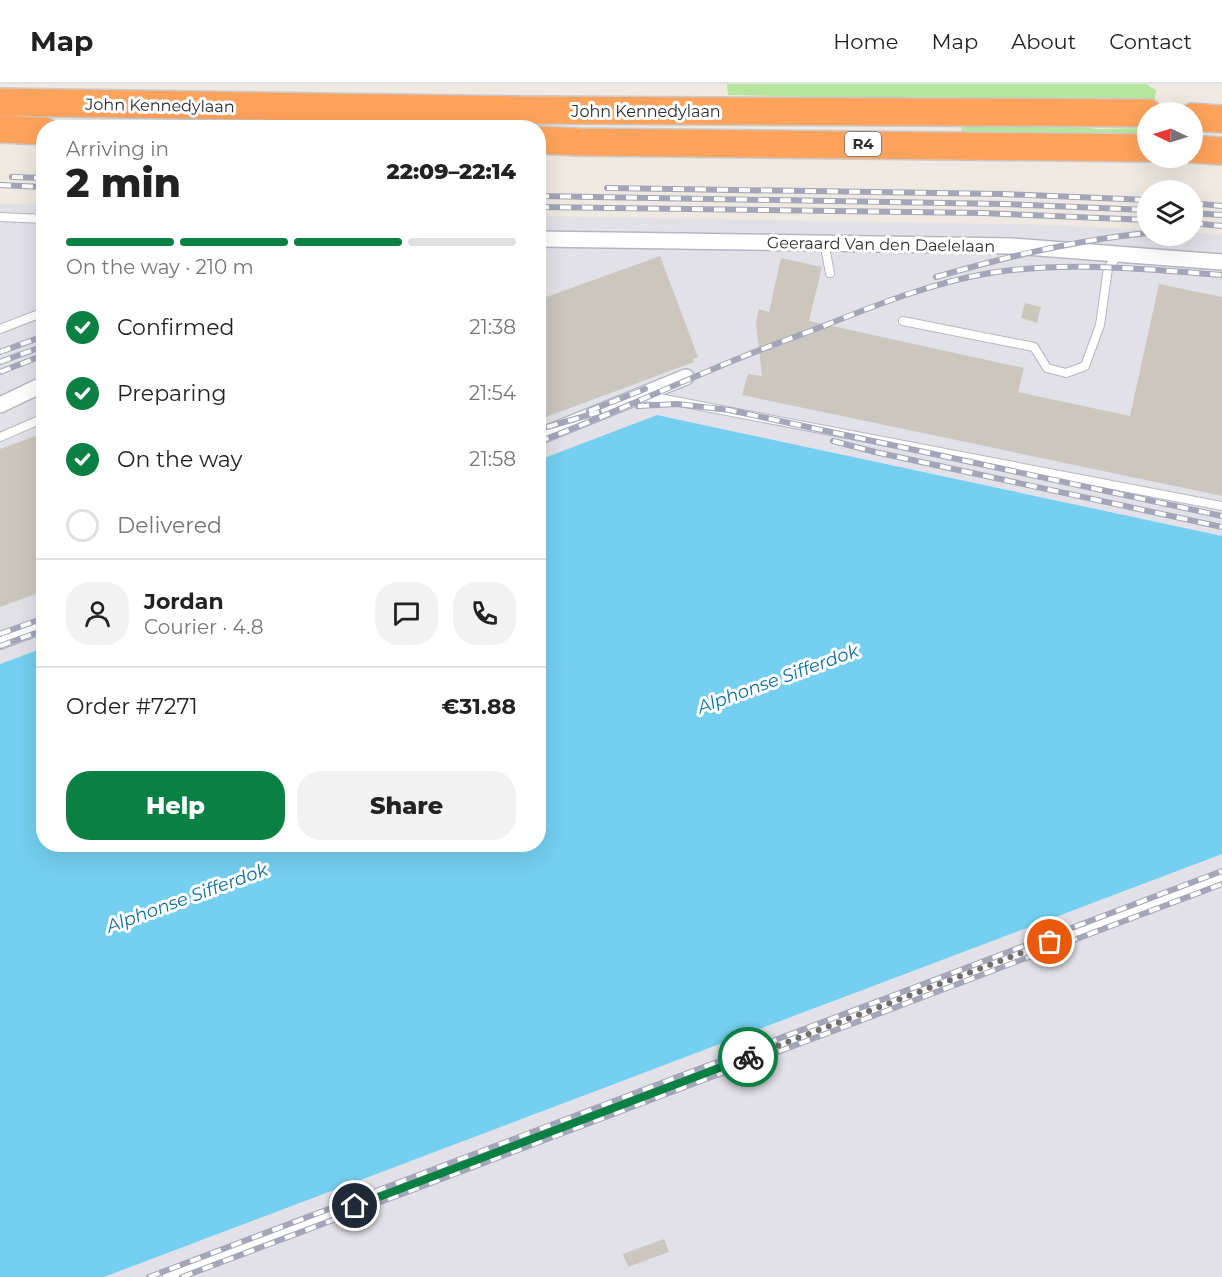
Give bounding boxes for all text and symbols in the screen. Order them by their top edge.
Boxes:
text: Map [30,24,93,58]
text: Home [833,29,898,54]
text: Map [931,29,978,54]
text: About [1011,29,1076,54]
text: Contact [1109,29,1192,54]
street label: John Kennedylaan [84,95,235,116]
street label: John Kennedylaan [570,102,721,121]
north arrow [1137,102,1203,168]
map controls [1137,102,1203,246]
road number: R4 [845,132,881,156]
text: Arriving in [66,137,169,161]
text: 22:09–22:14 [387,158,516,185]
text: 2 min [66,159,181,207]
button: layers [1137,180,1203,246]
street label: Geeraard Van den Daelelaan [767,233,995,256]
text: On the way · 210 m [66,255,254,279]
icon: check [66,311,99,344]
text: Confirmed [117,314,234,341]
text: 21:38 [469,315,516,339]
icon: check [66,377,99,410]
text: Preparing [117,380,226,407]
text: 21:54 [469,381,516,405]
icon: check [66,443,99,476]
text: On the way [117,446,242,473]
text: 21:58 [469,447,516,471]
text: Delivered [117,512,222,539]
button: person [66,582,129,645]
button: chat [375,582,438,645]
button: phone [453,582,516,645]
text: Jordan [144,588,224,615]
text: Courier · 4.8 [144,615,263,639]
water label: Alphonse Sifferdok [693,639,863,719]
text: Order #7271 [66,693,198,720]
text: €31.88 [441,693,516,720]
button: Help [66,771,285,840]
button: Share [297,771,516,840]
water label: Alphonse Sifferdok [102,858,272,938]
pin [1024,916,1075,967]
icon: bag [1033,925,1066,958]
courier [718,1027,778,1087]
icon: bike [732,1041,765,1074]
pin [329,1180,380,1231]
icon: home [338,1189,371,1222]

